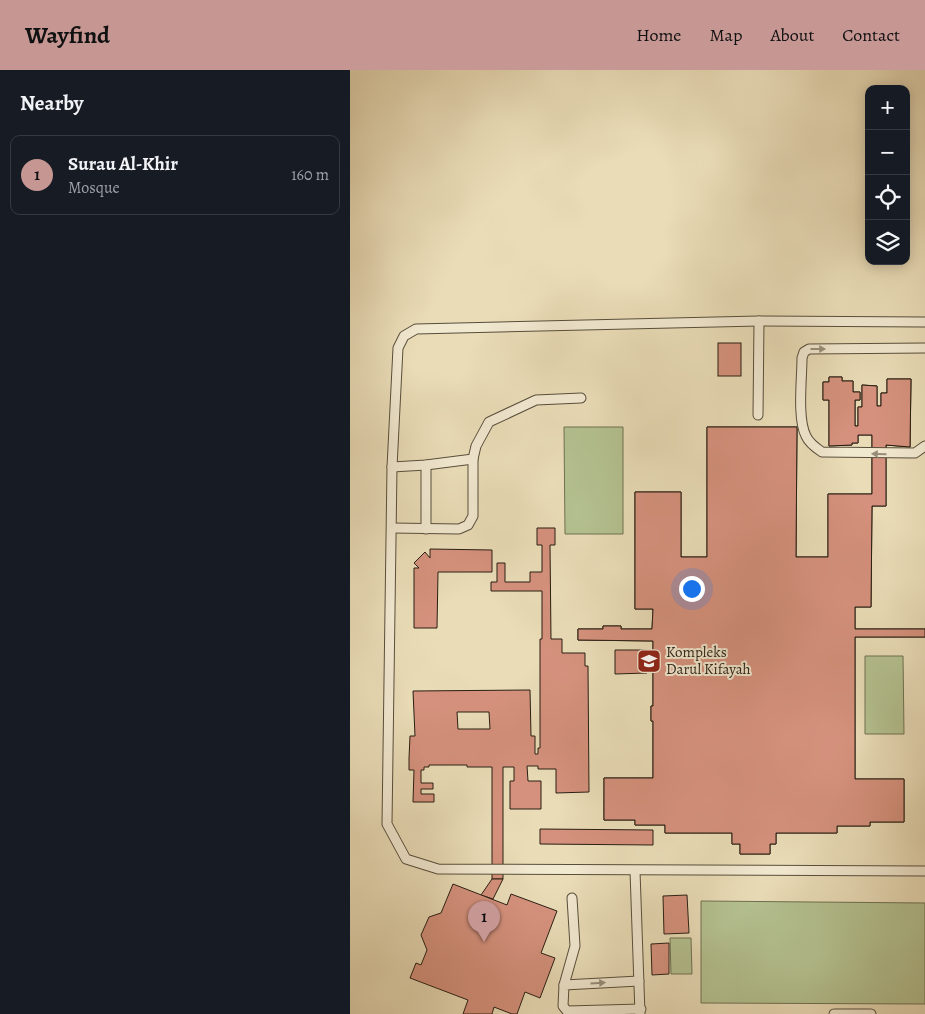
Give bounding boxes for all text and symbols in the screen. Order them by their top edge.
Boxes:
text: Wayfind [25,19,110,51]
text: Home [636,23,681,47]
text: Map [709,23,742,47]
text: About [770,23,814,47]
text: Contact [842,23,900,47]
map controls [865,85,910,265]
button: + [865,85,910,130]
text: Nearby [20,89,83,117]
button: − [865,130,910,175]
text: Surau Al-Khir [68,151,178,177]
text: 1 [34,164,40,186]
text: 160 m [291,164,329,186]
button: locate [865,175,910,220]
text: Mosque [68,177,120,199]
button: layers [865,220,910,265]
one-way arrow [810,345,826,353]
one-way arrow [870,450,886,458]
your location [679,576,705,602]
place label: Kompleks Darul Kifayah [666,642,751,679]
school or university icon: Kompleks Darul Kifayah [636,648,662,674]
pin: 1 [468,901,500,942]
one-way arrow [591,979,607,987]

